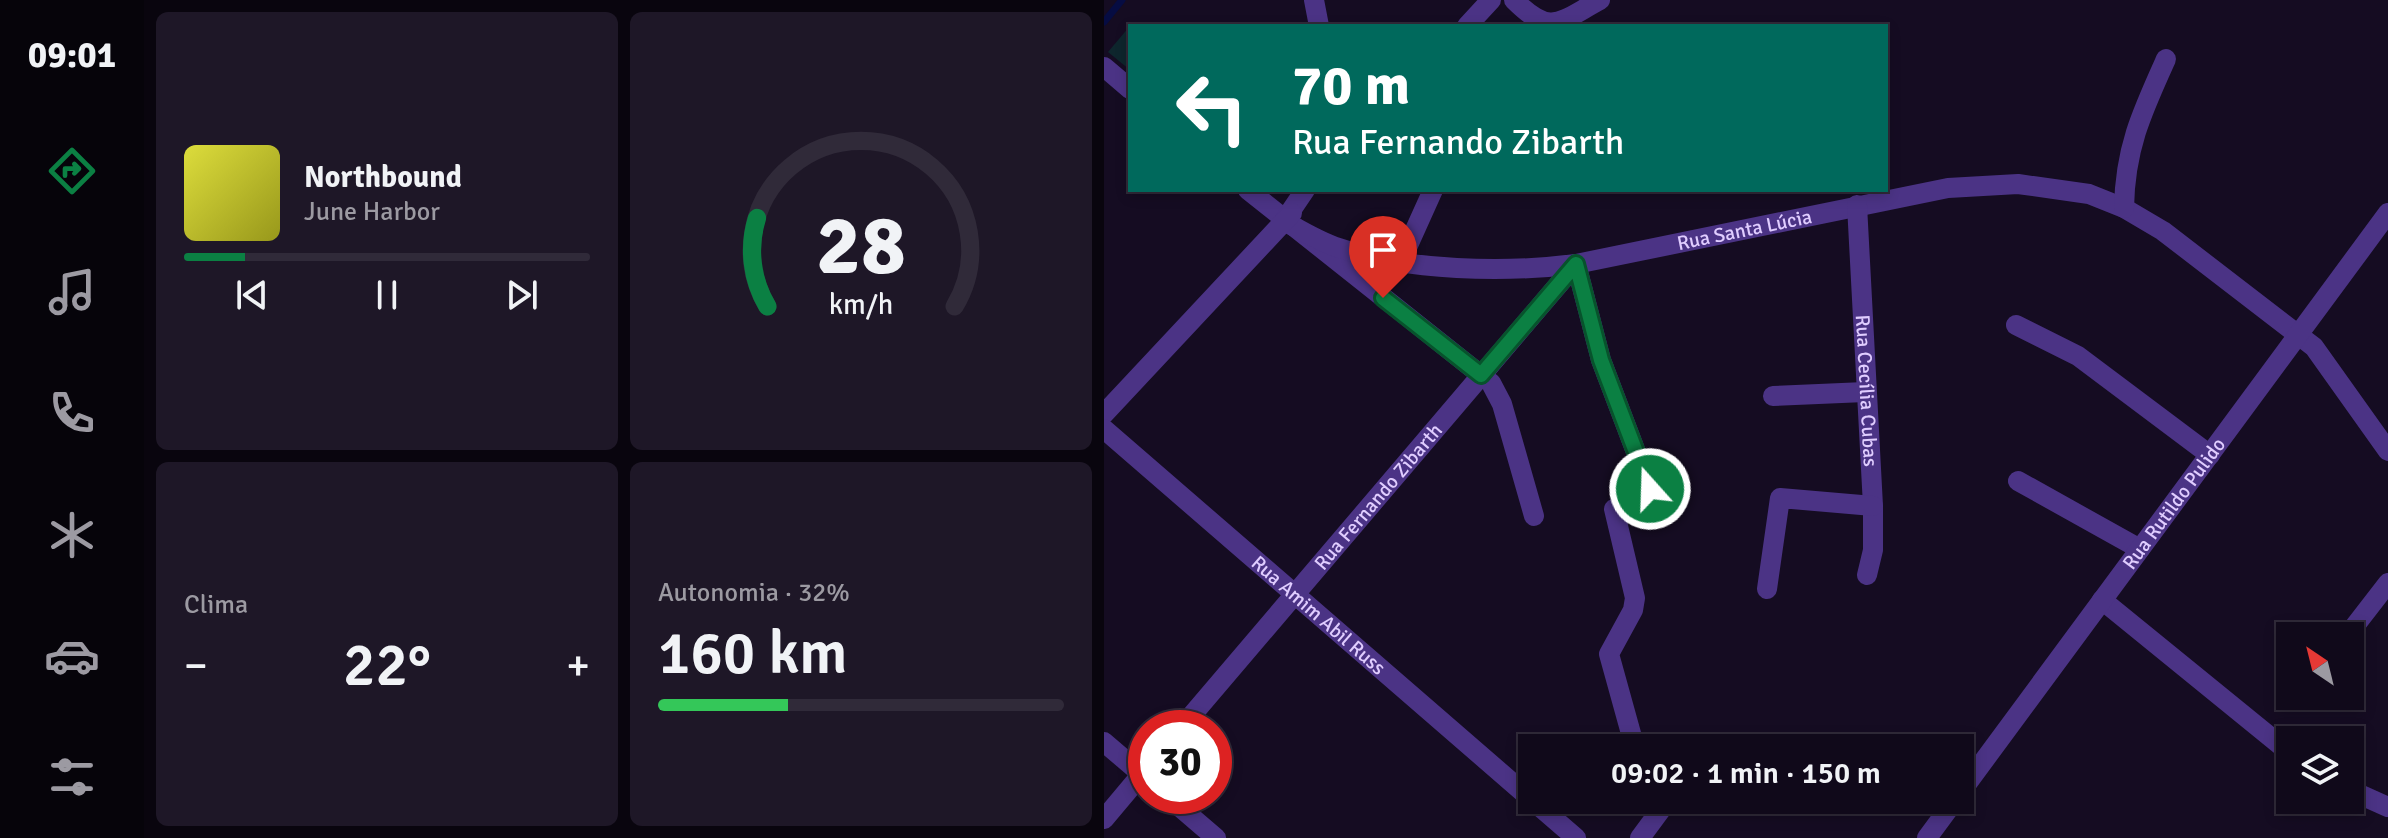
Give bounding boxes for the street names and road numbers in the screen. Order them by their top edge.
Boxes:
street label: Rua Santa Lúcia [1675,204,1814,256]
street label: Rua Cecília Cubas [1850,314,1883,468]
street label: Rua Fernando Zibarth [1309,418,1447,575]
street label: Rua Rutildo Pulido [2117,432,2231,574]
street label: Rua Amim Abil Russ [1246,550,1391,680]

